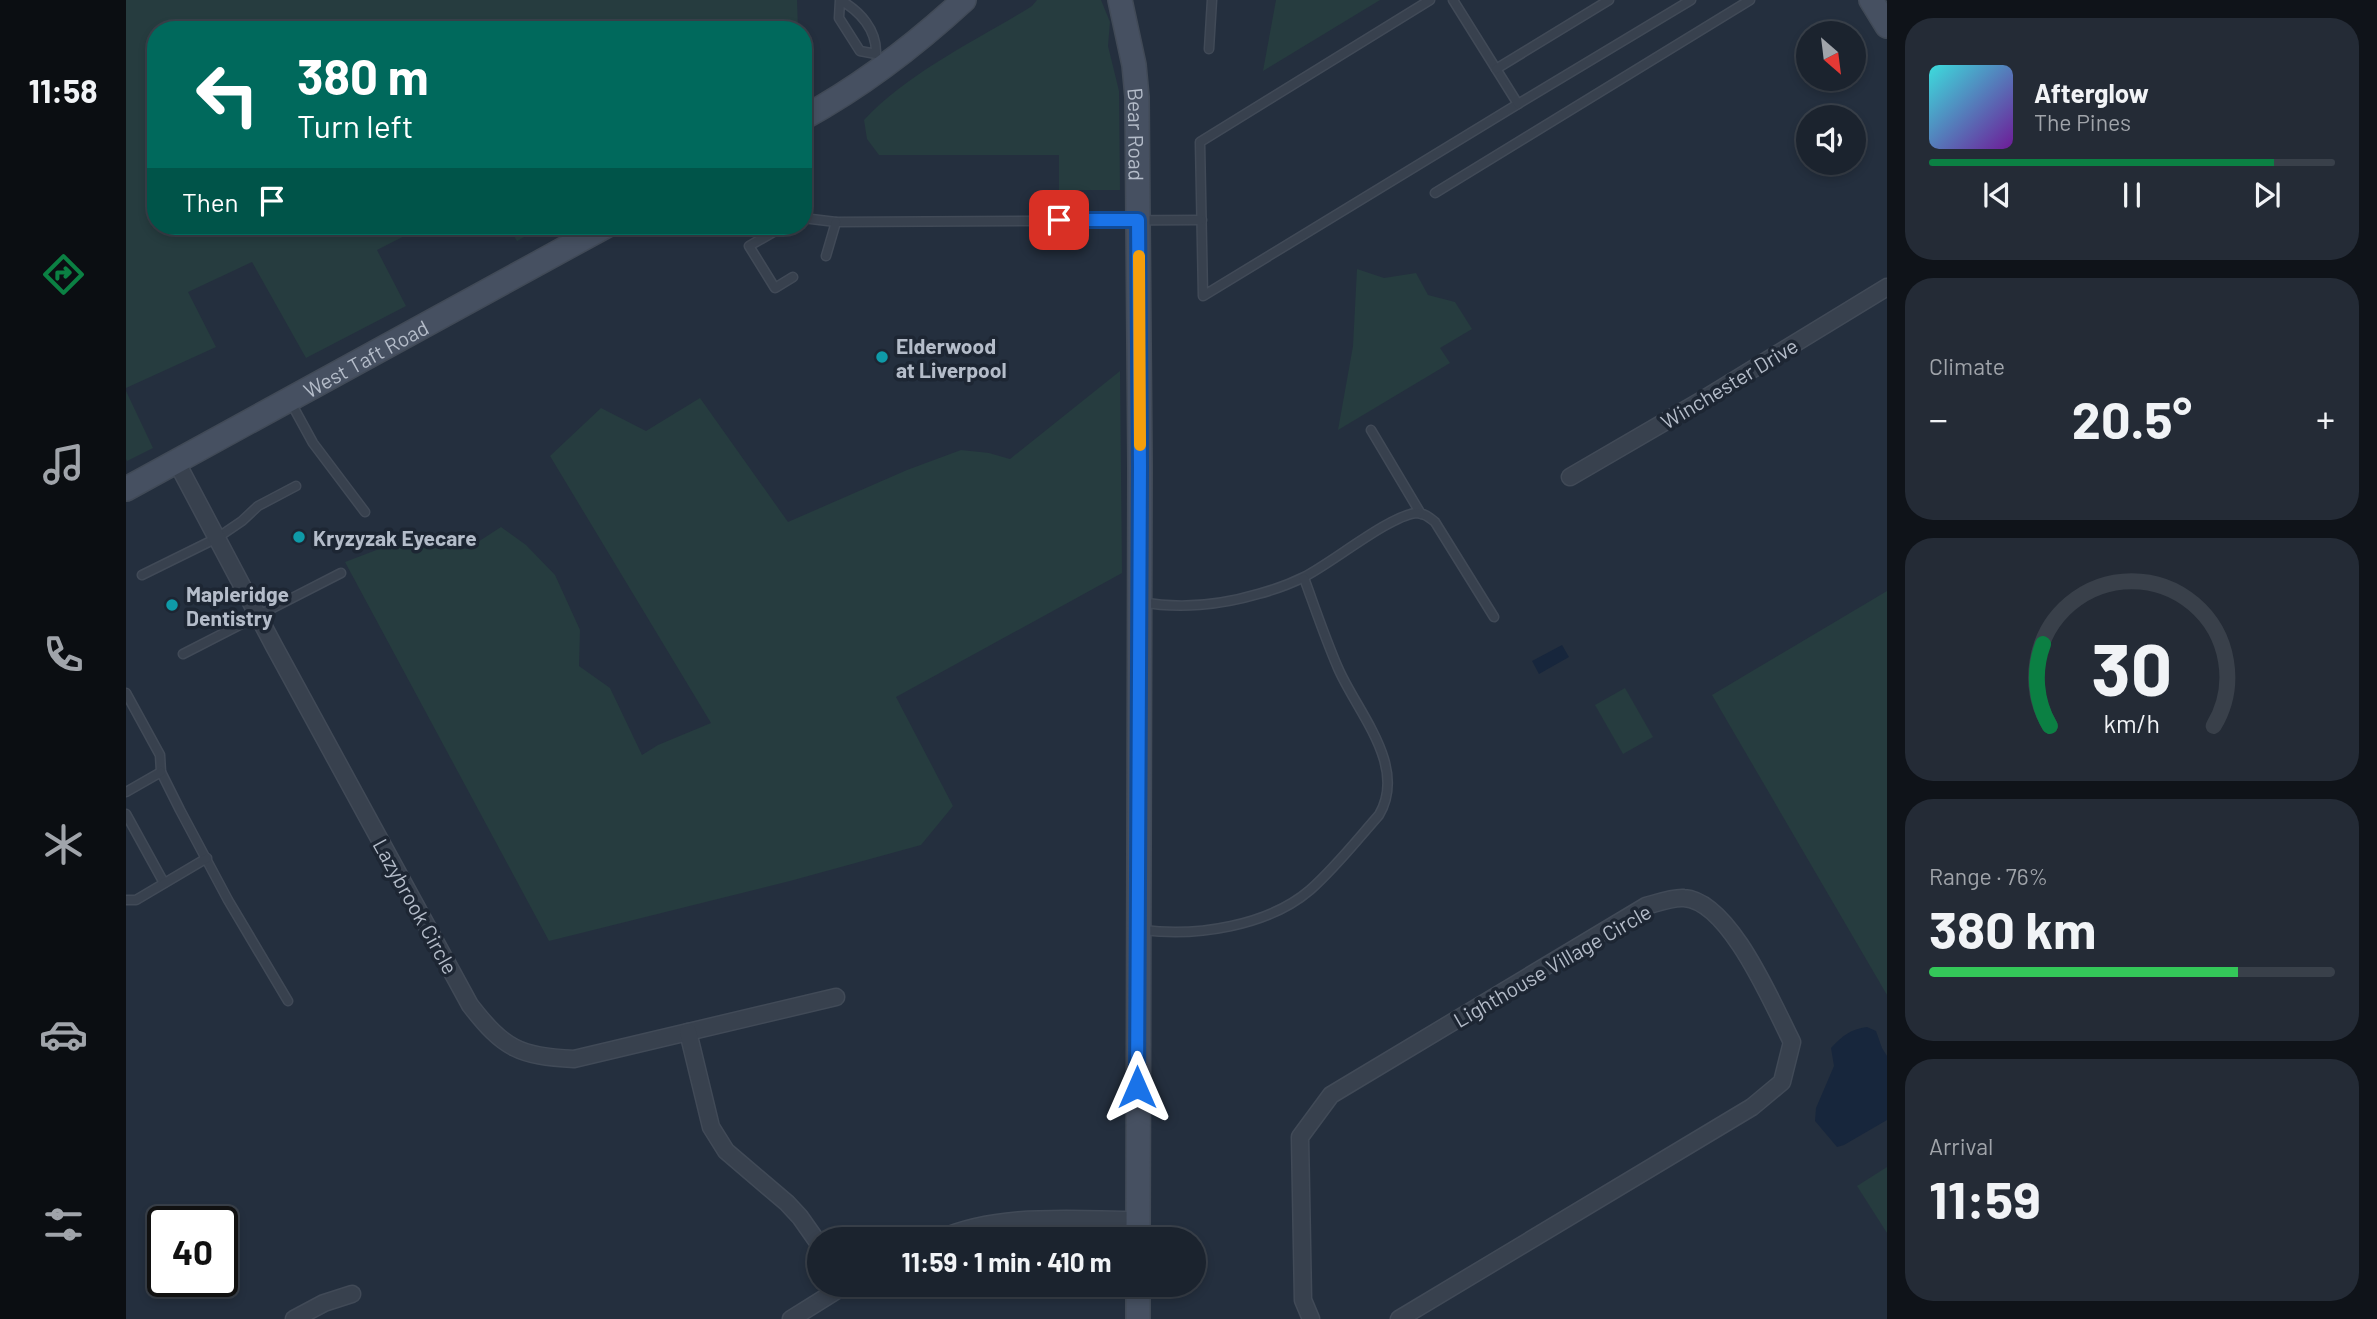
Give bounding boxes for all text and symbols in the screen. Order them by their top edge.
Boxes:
north arrow [1796,21,1866,91]
map controls [1796,21,1866,175]
text: 380 m [297,46,429,105]
icon: left [182,49,273,140]
text: 11:58 [28,71,98,109]
text: Afterglow [2034,77,2149,108]
street label: Bear Road [1124,87,1150,181]
button: sound [1796,105,1866,175]
text: Turn left [297,106,414,144]
text: The Pines [2034,108,2131,136]
icon: previous [1978,176,2016,214]
icon: pause [2113,176,2151,214]
icon: next [2248,176,2286,214]
icon: arrive [253,182,291,220]
text: Then [182,186,239,217]
pin [1029,190,1089,250]
icon: arrive [1040,201,1078,239]
icon: directions [39,250,88,299]
street label: West Taft Road [299,314,432,402]
street label: Winchester Drive [1656,332,1802,434]
place label: Elderwood at Liverpool [896,333,1007,382]
marker: Elderwood at Liverpool [874,349,890,365]
text: Climate [1929,352,2005,380]
text: 20.5° [2072,387,2192,449]
text: − [1929,395,1948,441]
text: + [2316,395,2335,441]
icon: music [39,440,88,489]
place label: Kryzyzak Eyecare [313,525,477,550]
marker: Kryzyzak Eyecare [291,529,307,545]
place label: Mapleridge Dentistry [186,581,289,630]
marker: Mapleridge Dentistry [164,597,180,613]
text: 30 [2092,623,2172,711]
icon: phone [39,630,88,679]
text: km/h [2104,707,2160,737]
icon: climate [39,820,88,869]
street label: Lazybrook Circle [368,834,464,978]
text: Range · 76% [1929,862,2048,890]
text: 380 km [1929,897,2096,959]
street label: Lighthouse Village Circle [1449,898,1655,1032]
icon: car [39,1010,88,1059]
position arrow [1100,1050,1174,1124]
text: Arrival [1929,1132,1993,1160]
text: 11:59 [1929,1167,2041,1229]
icon: filters [39,1200,88,1249]
speed limit sign: 40 [147,1206,238,1297]
text: 11:59 · 1 min · 410 m [901,1246,1112,1277]

